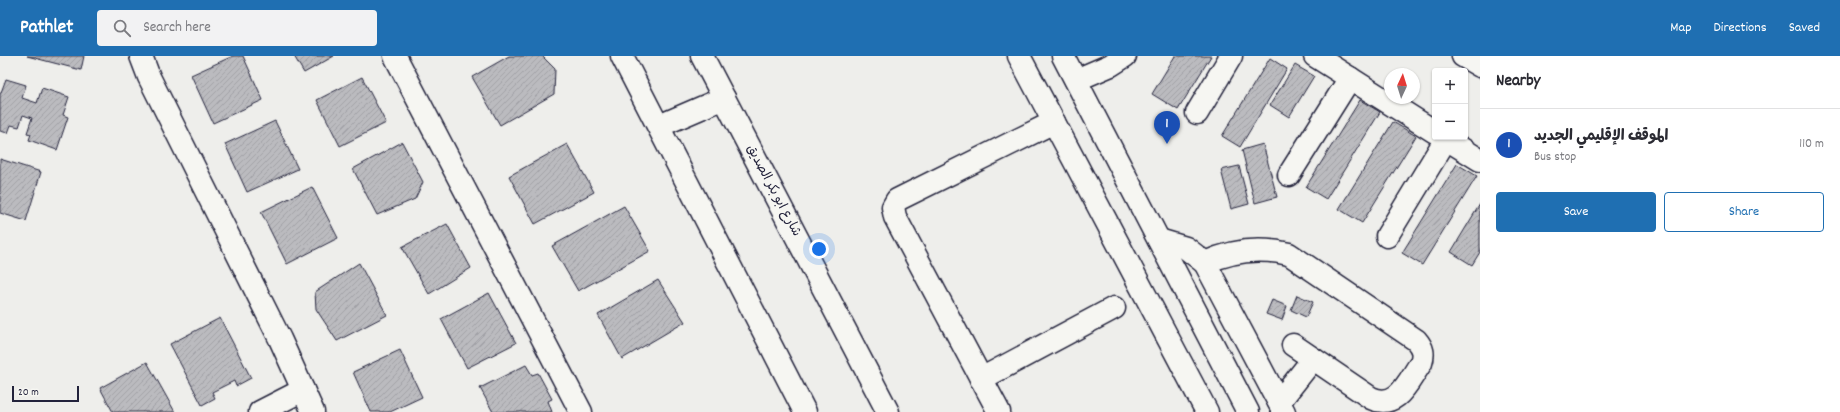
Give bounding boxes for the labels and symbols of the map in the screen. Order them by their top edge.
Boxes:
north arrow [1384,68,1420,104]
pin: 1 [1154,111,1180,144]
street label: شارع ابو بكر الصديق [741,142,805,240]
your location [809,239,829,259]
scale bar [12,384,79,403]

